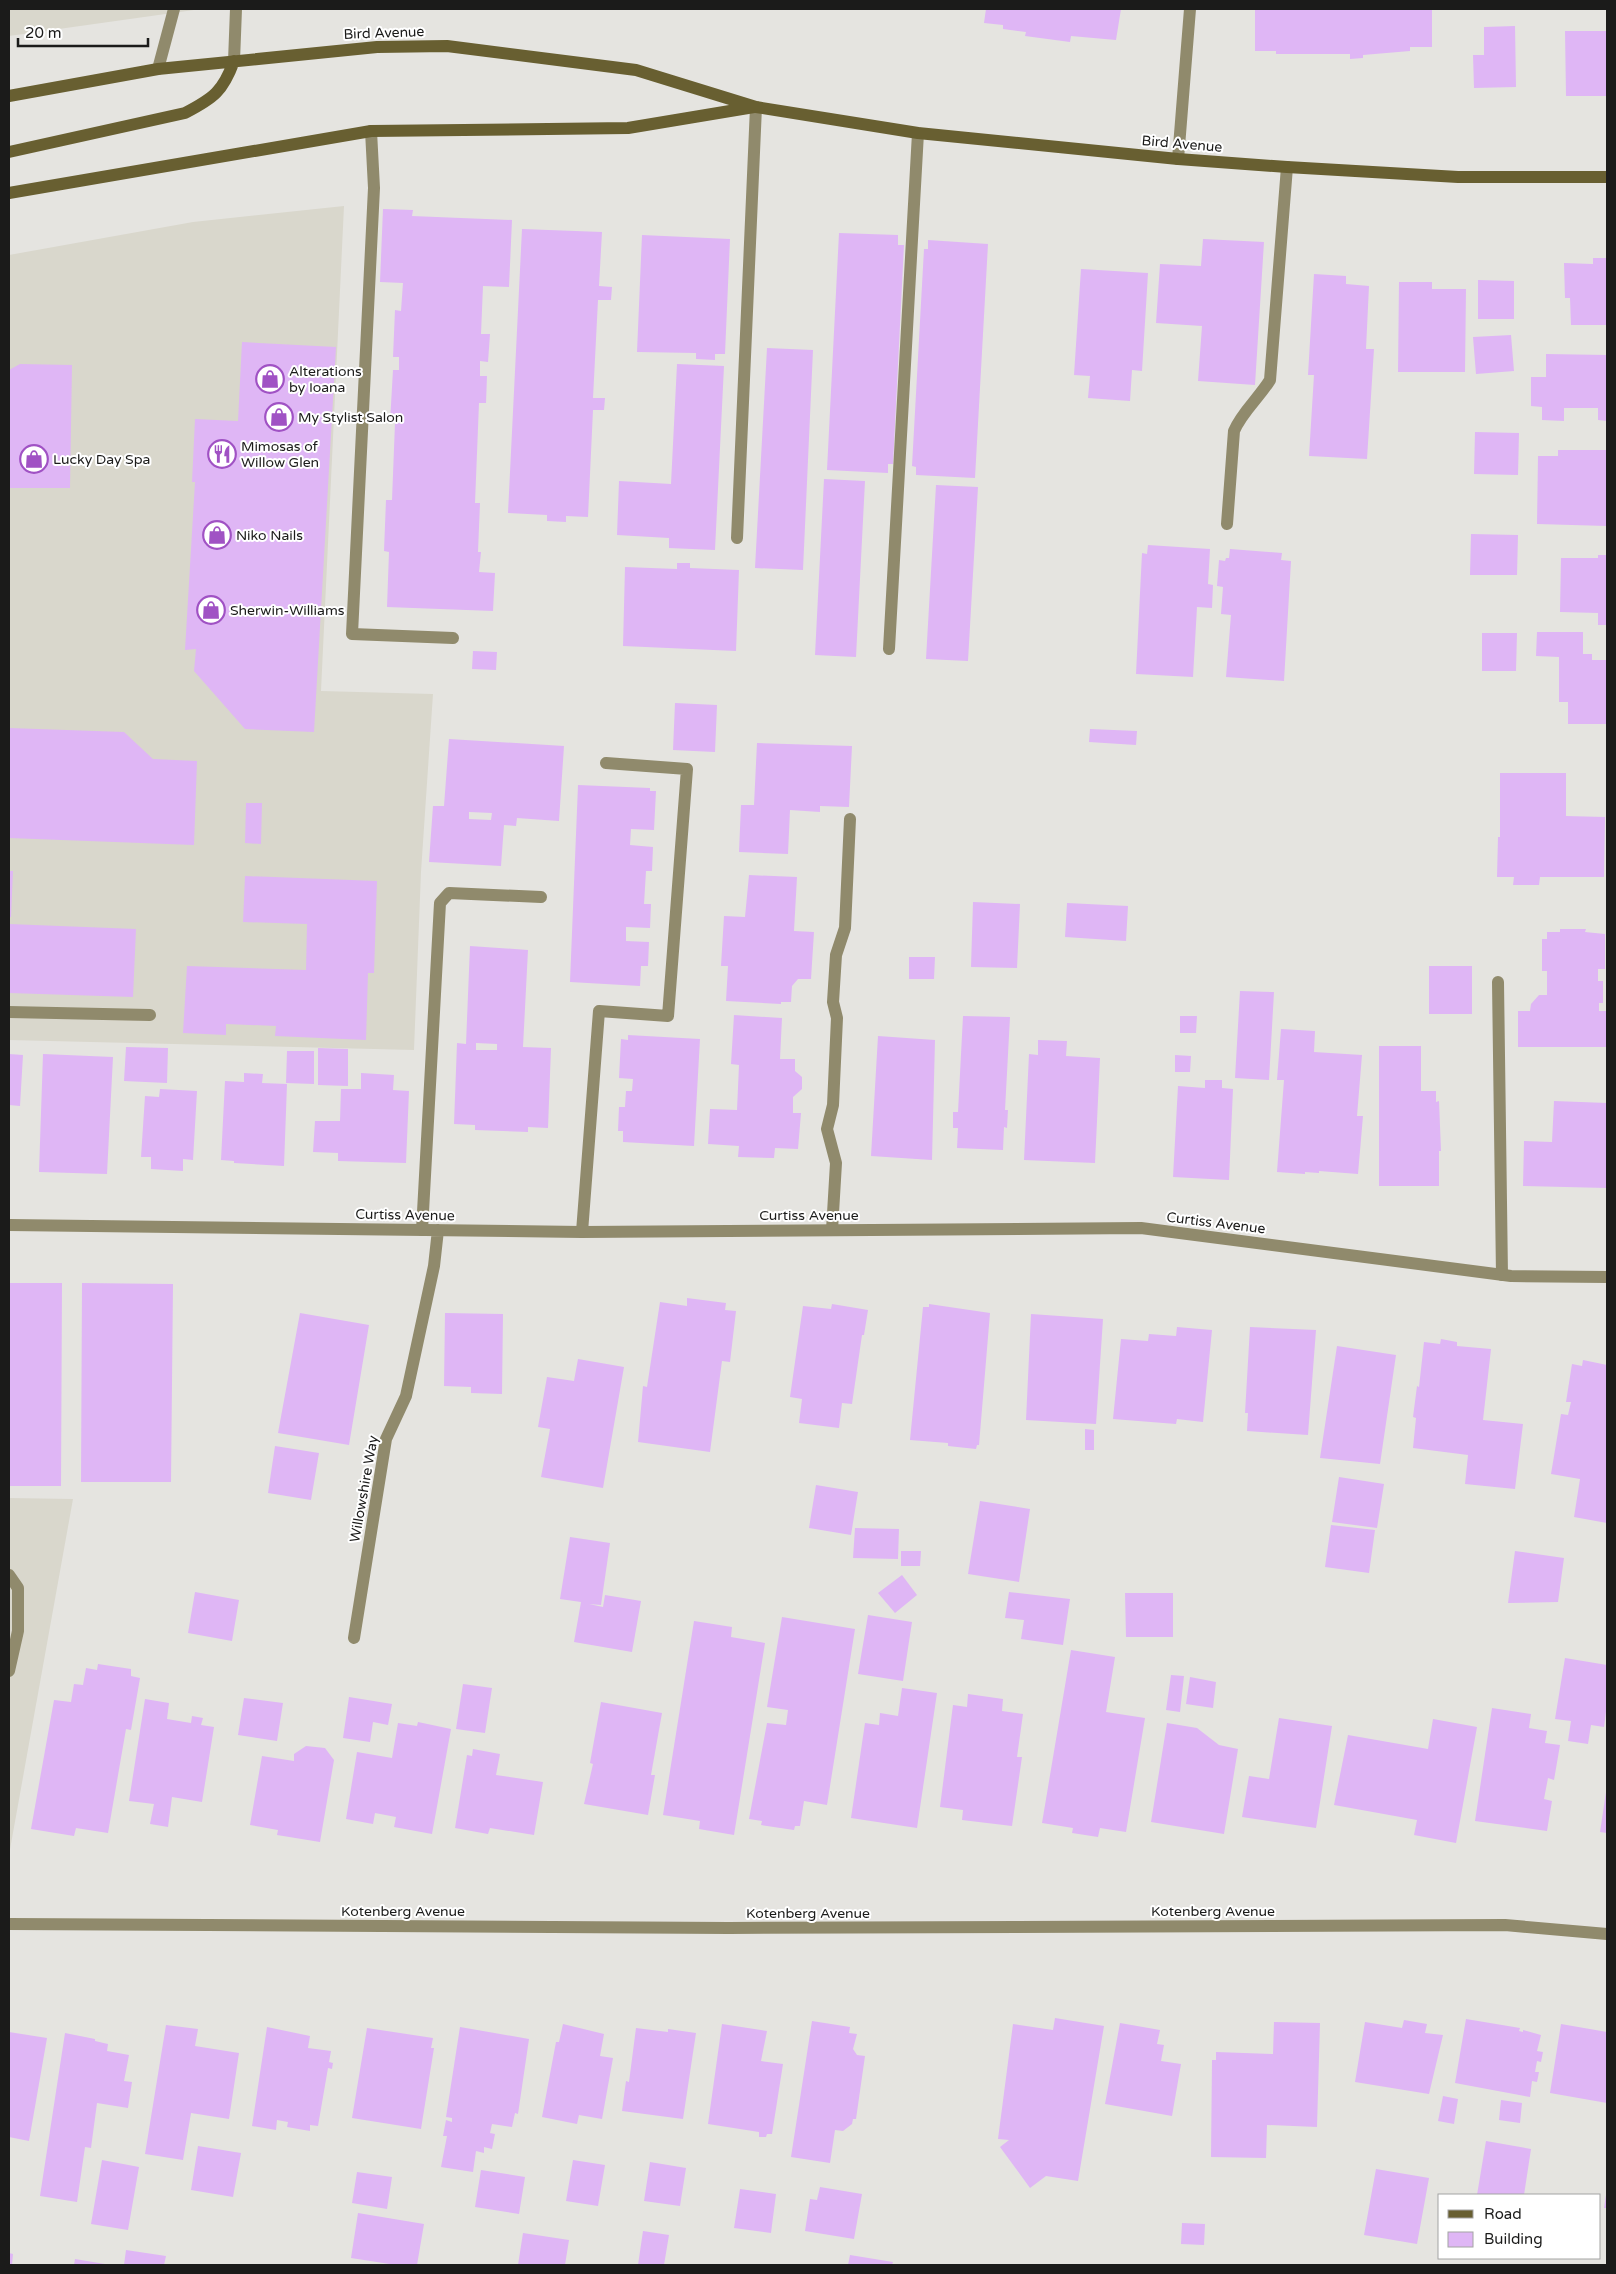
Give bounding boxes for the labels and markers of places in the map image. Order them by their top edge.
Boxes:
place label: Alterations by Ioana [289,363,362,396]
shop icon: Alterations by Ioana [255,364,285,394]
shop icon: My Stylist Salon [264,402,294,432]
place label: My Stylist Salon [298,409,403,426]
place label: Mimosas of Willow Glen [241,438,319,471]
restaurant icon: Mimosas of Willow Glen [207,439,237,469]
shop icon: Lucky Day Spa [19,444,49,474]
place label: Lucky Day Spa [53,451,150,468]
shop icon: Niko Nails [202,520,232,550]
place label: Niko Nails [236,527,303,544]
shop icon: Sherwin-Williams [196,595,226,625]
place label: Sherwin-Williams [230,602,345,619]

